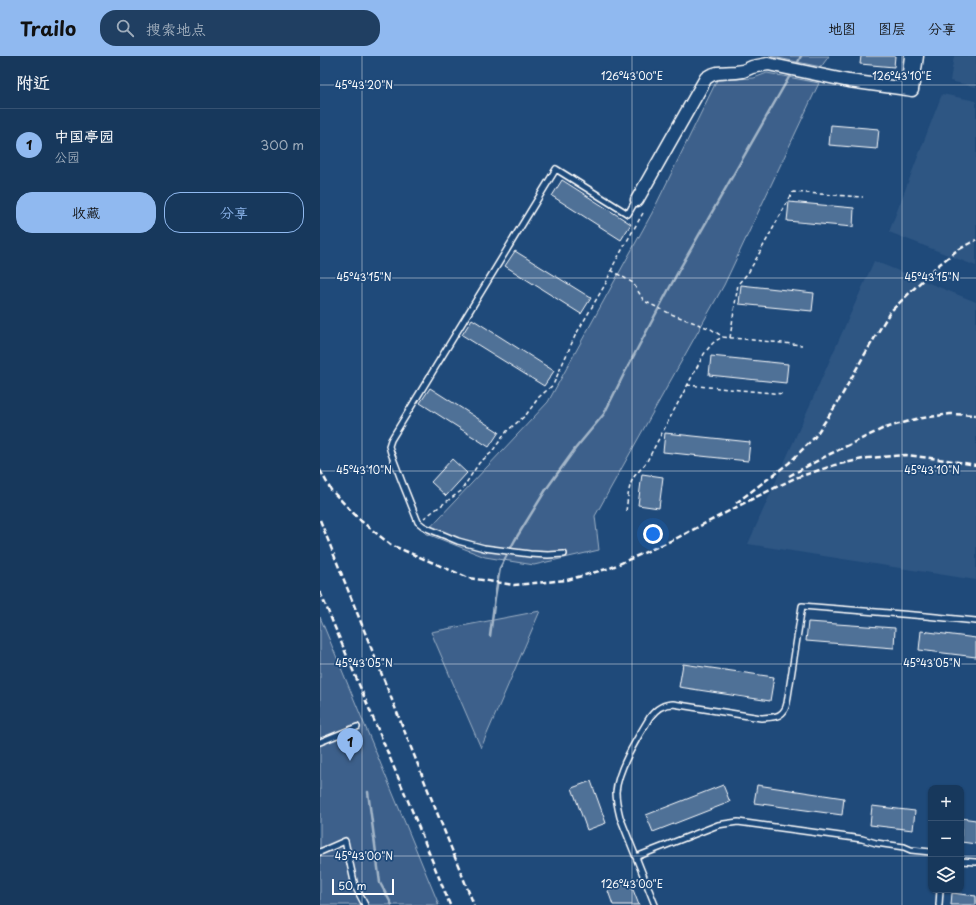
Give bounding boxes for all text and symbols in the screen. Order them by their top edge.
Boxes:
search box [100,10,380,46]
text: Trailo [20,14,76,42]
icon: search [114,17,136,39]
text: 搜索地点 [146,17,206,40]
text: 地图 [828,18,856,39]
text: 图层 [878,18,906,39]
text: 分享 [928,18,956,39]
text: 126°43'00"E [601,68,663,83]
text: 126°43'10"E [872,68,932,83]
text: 附近 [16,69,50,95]
text: 45°43'20"N [335,77,393,92]
text: 中国亭园 [54,124,114,147]
text: 1 [26,135,32,154]
text: 300 m [260,135,304,154]
text: 公园 [54,147,80,166]
button: 收藏 [16,192,156,233]
button: 分享 [164,192,304,233]
text: 45°43'15"N [337,269,392,284]
text: 45°43'15"N [905,269,960,284]
text: 45°43'10"N [336,462,392,477]
text: 45°43'10"N [904,462,960,477]
your location [643,524,663,544]
text: 45°43'05"N [335,655,393,670]
text: 45°43'05"N [903,655,961,670]
pin: 1 [337,728,363,761]
map controls [928,785,964,893]
button: + [928,785,964,821]
button: − [928,821,964,857]
text: 45°43'00"N [335,848,393,863]
button: layers [928,857,964,893]
text: 126°43'00"E [601,876,663,891]
scale bar [332,877,394,896]
text: 50 m [338,877,367,894]

